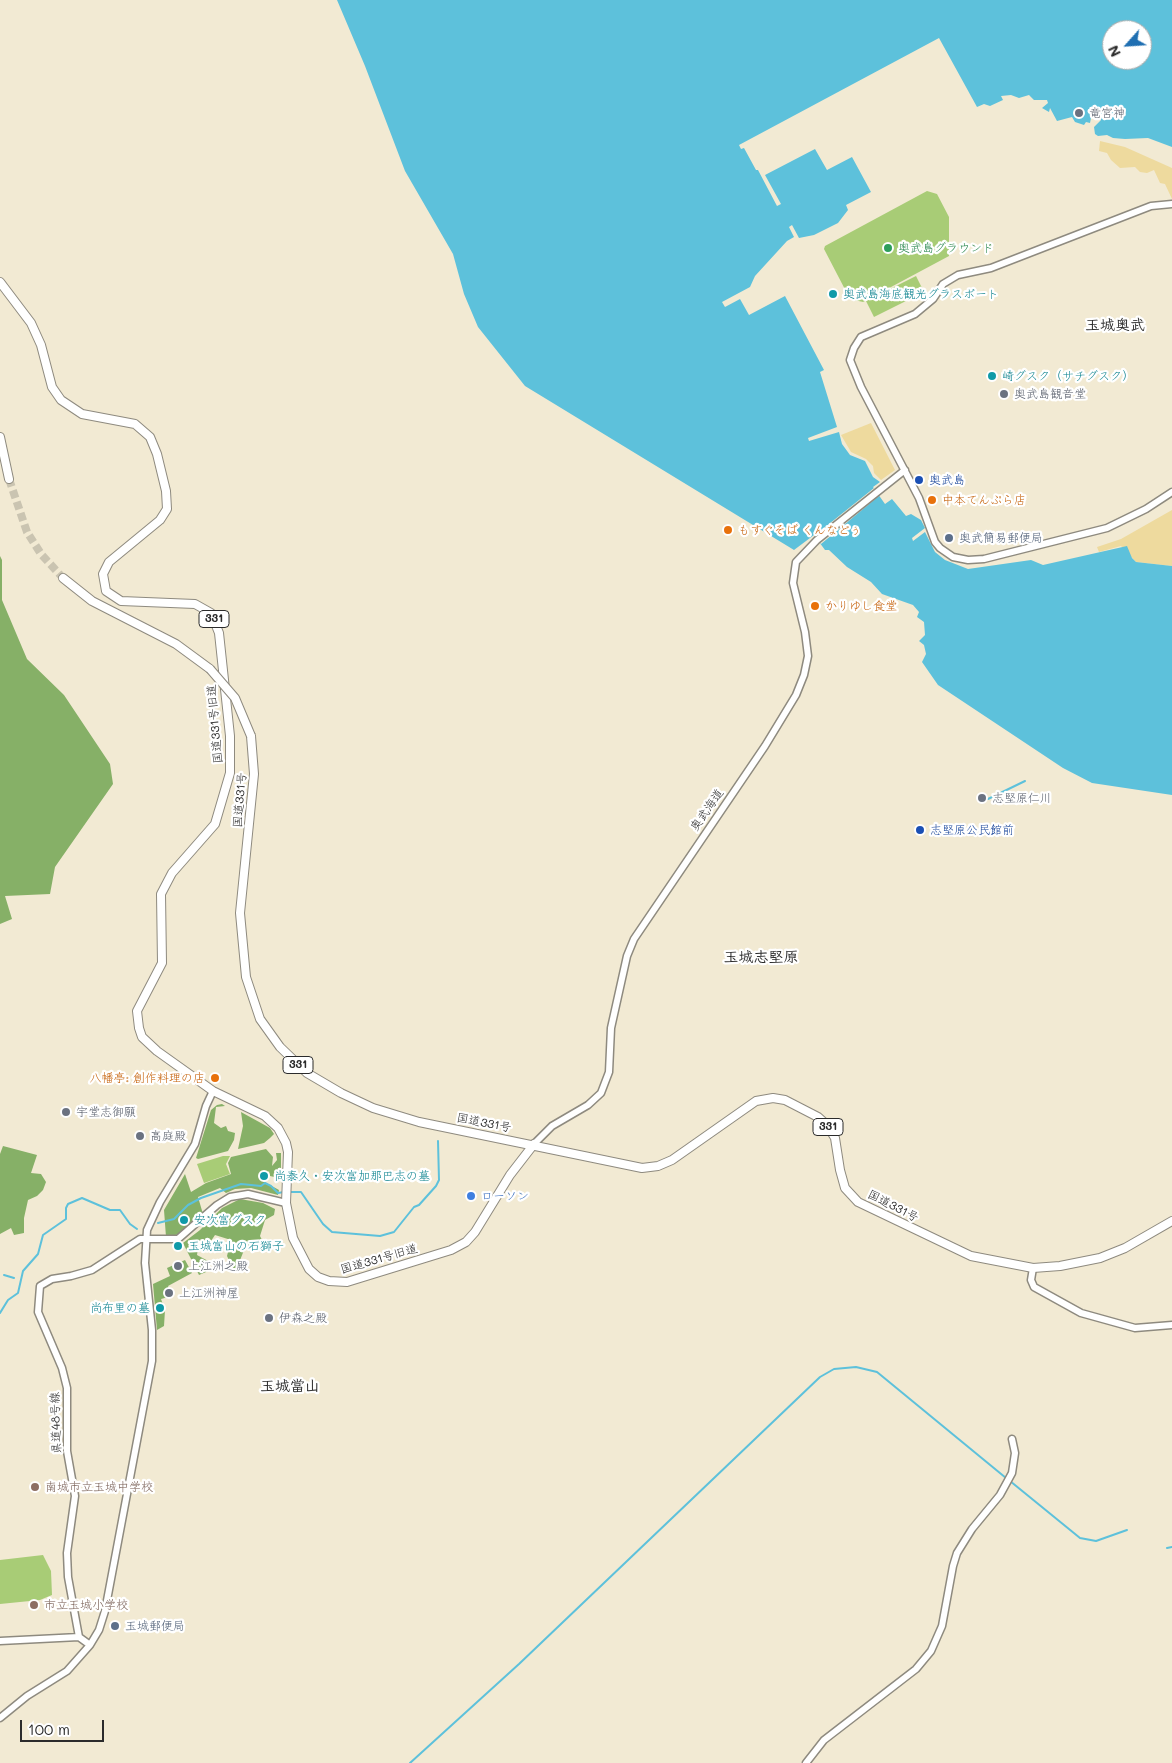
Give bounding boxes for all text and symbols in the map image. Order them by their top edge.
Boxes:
north arrow [1102,20,1152,70]
text: N [1103,42,1125,60]
place label: 竜宮神 [1089,106,1125,120]
marker: 竜宮神 [1073,107,1085,119]
place label: 奥武島グラウンド [898,241,994,255]
marker: 奥武島グラウンド [882,242,894,254]
place label: 奥武島海底観光グラスボート [843,287,999,301]
marker: 奥武島海底観光グラスボート [827,288,839,300]
district label: 玉城奥武 [1085,316,1145,334]
place label: 崎グスク（サチグスク） [1002,369,1134,383]
marker: 崎グスク（サチグスク） [986,370,998,382]
place label: 奥武島観音堂 [1014,387,1086,401]
marker: 奥武島観音堂 [998,388,1010,400]
place label: 奥武島 [929,473,965,487]
marker: 奥武島 [913,474,925,486]
place label: 中本てんぷら店 [942,493,1026,507]
marker: 中本てんぷら店 [926,494,938,506]
place label: もすぐそば くんなどぅ [738,523,862,537]
marker: もすぐそば くんなどぅ [722,524,734,536]
place label: 奥武簡易郵便局 [959,531,1043,545]
marker: 奥武簡易郵便局 [943,532,955,544]
place label: かりゆし食堂 [825,599,897,613]
marker: かりゆし食堂 [809,600,821,612]
road number: 331 [199,610,229,628]
street label: 国道331号旧道 [204,684,226,764]
street label: 国道331号 [230,772,250,828]
street label: 奥武海道 [687,786,727,834]
place label: 志堅原仁川 [992,791,1052,805]
marker: 志堅原仁川 [976,792,988,804]
place label: 志堅原公民館前 [930,823,1014,837]
marker: 志堅原公民館前 [914,824,926,836]
district label: 玉城志堅原 [724,948,798,966]
road number: 331 [283,1056,313,1074]
place label: 八幡亭: 創作料理の店 [89,1071,205,1085]
marker: 八幡亭: 創作料理の店 [209,1072,221,1084]
place label: 宇堂志御願 [76,1105,136,1119]
marker: 宇堂志御願 [60,1106,72,1118]
street label: 国道331号 [455,1111,513,1135]
road number: 331 [813,1118,843,1136]
place label: 高庭殿 [150,1129,186,1143]
marker: 高庭殿 [134,1130,146,1142]
place label: 尚泰久・安次富加那巴志の墓 [274,1169,430,1183]
marker: 尚泰久・安次富加那巴志の墓 [258,1170,270,1182]
street label: 国道331号 [865,1187,921,1225]
place label: ローソン [481,1189,529,1203]
marker: ローソン [465,1190,477,1202]
place label: 安次富グスク [194,1213,266,1227]
marker: 安次富グスク [178,1214,190,1226]
place label: 玉城富山の石獅子 [188,1239,284,1253]
marker: 玉城富山の石獅子 [172,1240,184,1252]
street label: 国道331号旧道 [339,1241,419,1277]
place label: 上江洲之殿 [188,1259,248,1273]
marker: 上江洲之殿 [172,1260,184,1272]
place label: 上江洲神屋 [179,1286,239,1300]
marker: 上江洲神屋 [163,1287,175,1299]
place label: 尚布里の墓 [90,1301,150,1315]
marker: 尚布里の墓 [154,1302,166,1314]
place label: 伊森之殿 [279,1311,327,1325]
marker: 伊森之殿 [263,1312,275,1324]
district label: 玉城當山 [260,1377,320,1395]
street label: 県道48号線 [48,1392,64,1454]
place label: 南城市立玉城中学校 [45,1480,153,1494]
marker: 南城市立玉城中学校 [29,1481,41,1493]
place label: 市立玉城小学校 [44,1598,128,1612]
marker: 市立玉城小学校 [28,1599,40,1611]
place label: 玉城郵便局 [125,1619,185,1633]
marker: 玉城郵便局 [109,1620,121,1632]
scale bar [22,1710,106,1742]
text: 100 m [28,1719,70,1739]

